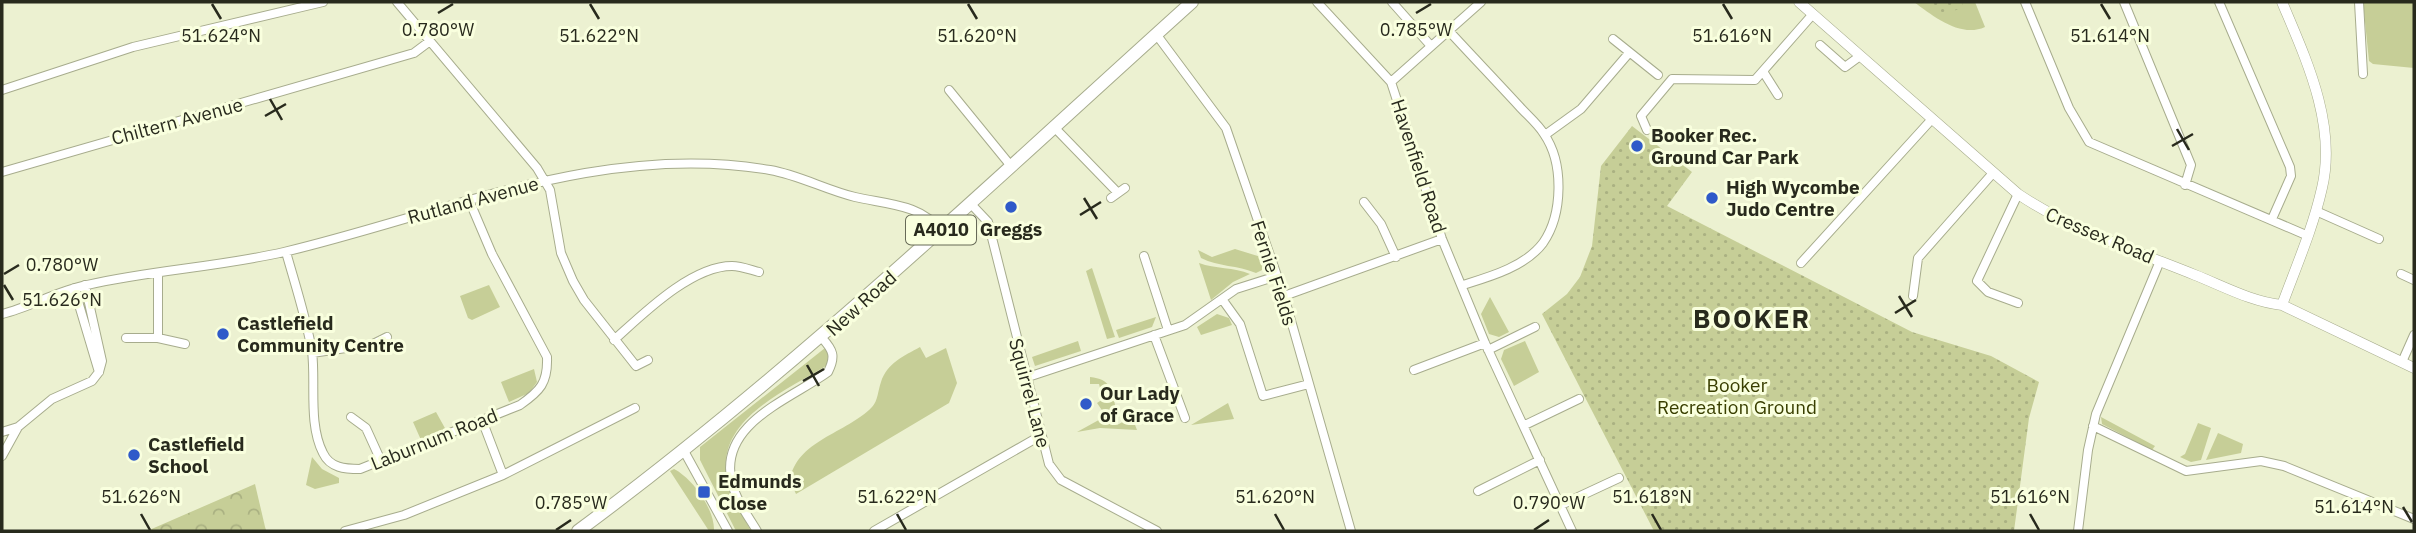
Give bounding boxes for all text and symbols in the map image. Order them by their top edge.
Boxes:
text: 0.780°W [402,18,474,41]
text: 0.785°W [1380,18,1452,41]
text: 51.624°N [181,24,261,47]
text: 51.622°N [559,24,639,47]
text: 51.620°N [937,24,1017,47]
text: 51.616°N [1692,24,1772,47]
text: 51.614°N [2070,24,2150,47]
street label: Chiltern Avenue [109,92,245,150]
street label: Havenfield Road [1386,96,1452,236]
place label: Booker Rec. Ground Car Park [1651,123,1799,169]
marker: Booker Rec. Ground Car Park [1629,138,1645,154]
street label: Rutland Avenue [405,171,541,229]
place label: High Wycombe Judo Centre [1726,175,1860,221]
marker: High Wycombe Judo Centre [1704,190,1720,206]
marker: Greggs [1003,199,1019,215]
street label: Cressex Road [2042,201,2158,269]
road number: A4010 [906,215,976,244]
place label: Greggs [980,217,1042,241]
street label: Fernie Fields [1246,217,1302,329]
text: 0.780°W [26,253,98,276]
street label: New Road [821,265,901,341]
text: 51.626°N [22,288,102,311]
district label: BOOKER [1693,301,1811,335]
place label: Castlefield Community Centre [237,311,404,357]
marker: Castlefield Community Centre [215,326,231,342]
street label: Squirrel Lane [1004,336,1056,450]
park label: Booker Recreation Ground [1657,373,1817,419]
place label: Our Lady of Grace [1100,381,1181,427]
marker: Our Lady of Grace [1078,396,1094,412]
street label: Laburnum Road [367,403,501,475]
place label: Castlefield School [148,432,245,478]
marker: Castlefield School [126,447,142,463]
place label: Edmunds Close [718,469,802,515]
marker: Edmunds Close [696,484,712,500]
text: 51.626°N [101,485,181,508]
text: 51.622°N [857,485,937,508]
text: 51.620°N [1235,485,1315,508]
text: 51.618°N [1612,485,1692,508]
text: 51.616°N [1990,485,2070,508]
text: 0.785°W [535,491,607,514]
text: 0.790°W [1513,491,1585,514]
text: 51.614°N [2314,495,2394,518]

